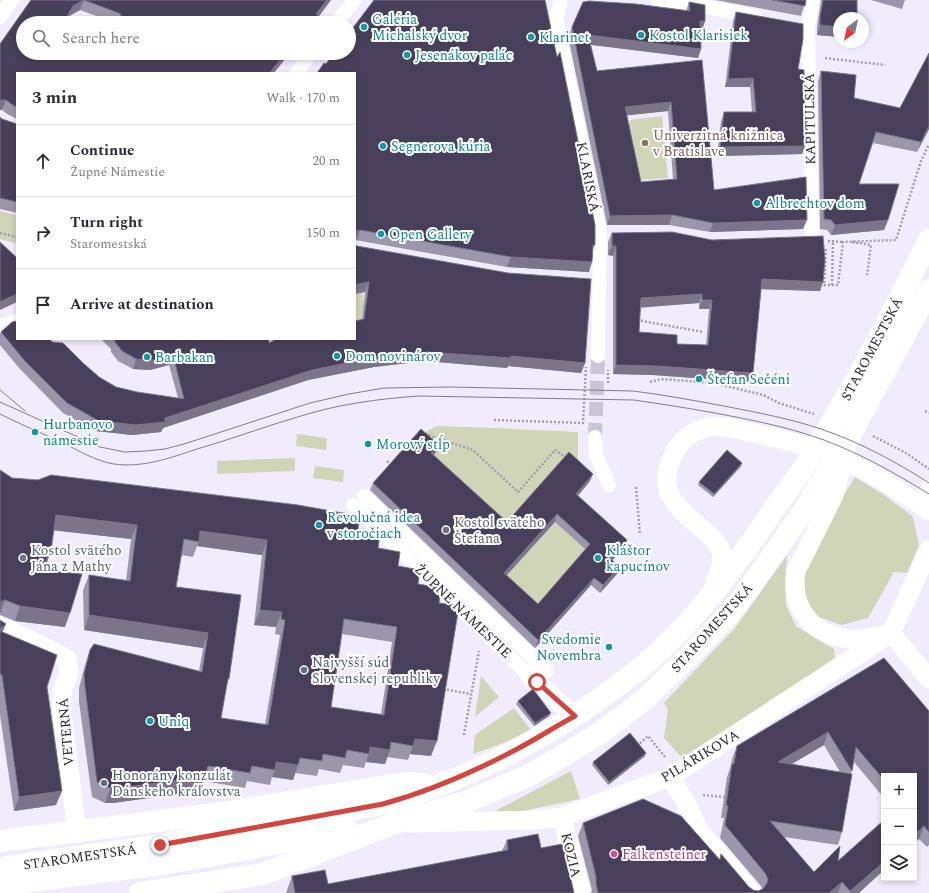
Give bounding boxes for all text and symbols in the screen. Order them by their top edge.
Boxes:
place label: Galéria Michalský dvor [372,9,468,46]
north arrow [833,12,869,48]
search box [16,16,356,60]
marker: Galéria Michalský dvor [359,22,369,32]
place label: Kostol Klarisiek [649,25,748,46]
icon: search [30,27,52,49]
text: Search here [62,27,140,50]
place label: Klarinet [539,27,590,48]
marker: Kostol Klarisiek [636,30,646,40]
marker: Klarinet [526,32,536,42]
place label: Jesenákov palác [415,45,513,66]
marker: Jesenákov palác [402,50,412,60]
street label: KAPITULSKÁ [799,72,821,165]
text: 3 min [32,85,77,111]
text: Walk · 170 m [266,88,340,108]
place label: Univerzitná knižnica v Bratislave [652,125,783,162]
place label: Segnerova kúria [391,136,491,157]
marker: Univerzitná knižnica v Bratislave [640,138,650,148]
text: Continue [70,139,135,162]
street label: KLARISKÁ [571,140,605,215]
marker: Segnerova kúria [378,141,388,151]
icon: ahead [32,150,54,172]
text: 20 m [313,151,340,171]
text: Župné Námestie [70,162,165,182]
place label: Albrechtov dom [765,193,865,214]
marker: Albrechtov dom [752,198,762,208]
text: Turn right [70,211,143,234]
icon: right [32,222,54,244]
text: 150 m [306,223,340,243]
place label: Open Gallery [389,224,473,245]
marker: Open Gallery [376,229,386,239]
text: Staromestská [70,234,147,254]
text: Arrive at destination [70,293,214,316]
street label: STAROMESTSKÁ [836,293,908,404]
icon: arrive [32,294,54,316]
place label: Dom novinárov [345,346,442,367]
place label: Barbakan [155,347,214,368]
marker: Dom novinárov [332,351,342,361]
marker: Barbakan [142,352,152,362]
place label: Štefan Sečéni [707,369,790,390]
marker: Štefan Sečéni [694,374,704,384]
place label: Hurbanovo námestie [43,414,113,451]
marker: Hurbanovo námestie [30,427,40,437]
place label: Morový stĺp [376,434,450,455]
marker: Morový stĺp [363,439,373,449]
place label: Revolučná idea v storočiach [326,507,420,544]
place label: Kostol svätého Štefana [454,512,544,549]
marker: Revolučná idea v storočiach [314,520,324,530]
marker: Kostol svätého Štefana [441,525,451,535]
place label: Kostol svätého Jána z Mathy [31,540,121,577]
place label: Kláštor kapucínov [606,540,671,577]
marker: Kostol svätého Jána z Mathy [18,553,28,563]
marker: Kláštor kapucínov [593,553,603,563]
street label: ŽUPNÉ NÁMESTIE [410,559,516,663]
street label: STAROMESTSKÁ [666,578,758,678]
place label: Svedomie Novembra [536,629,601,666]
marker: Svedomie Novembra [604,642,614,652]
place label: Najvyšší súd Slovenskej republiky [312,652,441,689]
marker: Najvyšší súd Slovenskej republiky [299,665,309,675]
route start [528,673,546,691]
street label: VETERNÁ [53,696,79,767]
place label: Uniq [158,711,190,732]
marker: Uniq [145,716,155,726]
street label: PILÁRIKOVA [657,724,744,788]
place label: Honorány konzulát Dánskeho kráľovstva [112,765,241,802]
map controls [881,773,917,881]
button: + [881,773,917,809]
marker: Honorány konzulát Dánskeho kráľovstva [99,778,109,788]
button: − [881,809,917,845]
street label: KOZIA [555,830,587,880]
route end [151,836,169,854]
street label: STAROMESTSKÁ [22,839,139,875]
place label: Falkensteiner [622,844,707,865]
button: layers [881,845,917,881]
marker: Falkensteiner [609,849,619,859]

